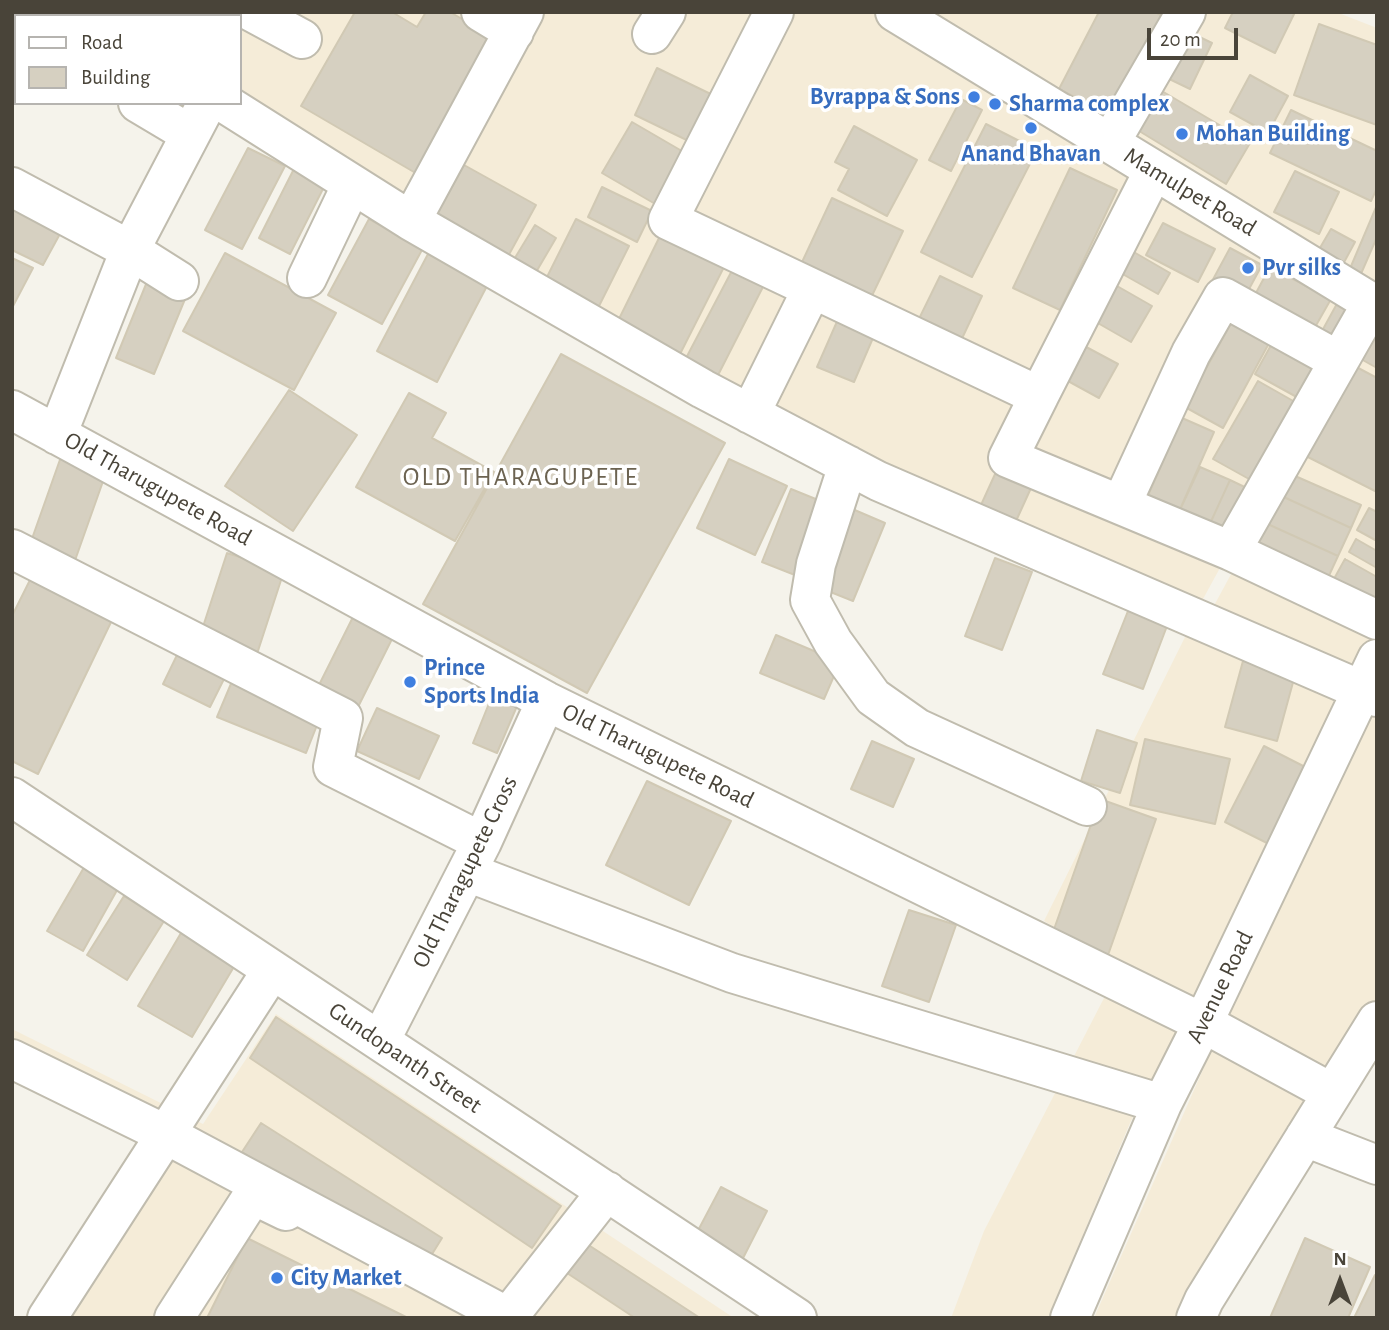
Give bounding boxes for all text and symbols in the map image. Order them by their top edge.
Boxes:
legend [14,14,242,105]
scale bar [1151,14,1242,58]
text: 20 m [1160,29,1201,50]
text: Road [81,32,123,53]
text: Building [81,67,150,88]
place label: Byrappa & Sons [810,83,960,111]
marker: Byrappa & Sons [966,89,982,105]
place label: Sharma complex [1009,90,1169,118]
marker: Sharma complex [987,96,1003,112]
marker: Anand Bhavan [1023,120,1039,136]
place label: Mohan Building [1196,120,1350,148]
marker: Mohan Building [1174,126,1190,142]
place label: Anand Bhavan [961,140,1101,168]
street label: Mamulpet Road [1118,141,1262,243]
place label: Pvr silks [1262,254,1341,282]
marker: Pvr silks [1240,260,1256,276]
street label: Old Tharugupete Road [59,426,257,552]
district label: OLD THARAGUPETE [405,461,637,493]
place label: Prince Sports India [424,654,540,710]
marker: Prince Sports India [402,674,418,690]
street label: Old Tharugupete Road [557,697,759,815]
street label: Old Tharagupete Cross [406,771,524,973]
street label: Avenue Road [1180,926,1260,1048]
street label: Gundopanth Street [323,996,487,1120]
north arrow [1305,1246,1375,1316]
text: N [1333,1250,1347,1269]
place label: City Market [291,1264,401,1292]
marker: City Market [269,1270,285,1286]

